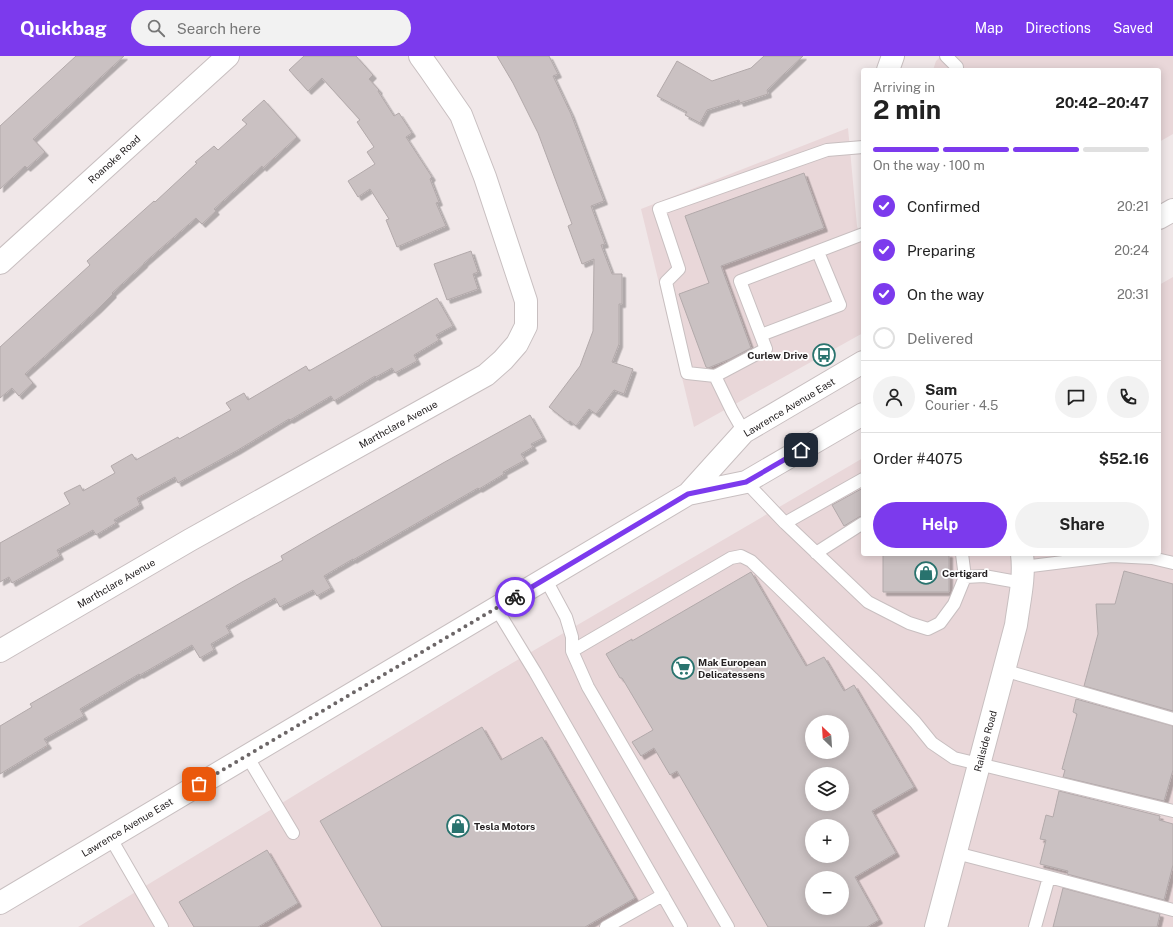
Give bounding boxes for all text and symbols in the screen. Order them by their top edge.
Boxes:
search box [131,10,411,46]
text: Quickbag [20,17,107,39]
icon: search [145,17,167,39]
text: Search here [177,20,261,37]
text: Map [975,20,1003,36]
text: Directions [1025,20,1091,36]
text: Saved [1113,20,1153,36]
text: Arriving in [873,80,935,95]
text: 2 min [873,94,941,125]
text: 20:42–20:47 [1055,94,1149,111]
street label: Roanoke Road [85,132,143,186]
text: On the way · 100 m [873,158,985,173]
icon: check [873,195,895,217]
text: Confirmed [907,198,980,215]
text: 20:21 [1117,199,1149,214]
icon: check [873,239,895,261]
text: Preparing [907,242,976,259]
text: 20:24 [1114,243,1149,258]
icon: check [873,283,895,305]
text: On the way [907,286,984,303]
text: 20:31 [1117,287,1149,302]
text: Delivered [907,330,973,347]
bus stop icon: Curlew Drive [811,342,837,368]
place label: Curlew Drive [747,349,808,361]
street label: Lawrence Avenue East [741,375,837,439]
button: person [873,376,915,418]
button: chat [1055,376,1097,418]
button: phone [1107,376,1149,418]
text: Sam [925,381,957,398]
street label: Marthclare Avenue [357,397,440,451]
text: Courier · 4.5 [925,398,998,413]
pin [784,433,818,467]
icon: home [790,439,812,461]
text: Order #4075 [873,450,963,467]
text: $52.16 [1099,450,1149,467]
button: Help [873,502,1007,548]
button: Share [1015,502,1149,548]
street label: Marthclare Avenue [75,556,157,610]
shop icon: Certigard [913,560,939,586]
place label: Certigard [942,567,988,579]
courier [495,577,535,617]
icon: bike [504,586,526,608]
supermarket icon: Mak European Delicatessens [670,655,696,681]
place label: Mak European Delicatessens [698,656,766,680]
street label: Railside Road [971,709,999,773]
north arrow [805,715,849,759]
map controls [805,715,849,915]
pin [182,767,216,801]
button: layers [805,767,849,811]
icon: bag [188,773,210,795]
street label: Lawrence Avenue East [79,795,175,859]
shop icon: Tesla Motors [445,813,471,839]
button: + [805,819,849,863]
place label: Tesla Motors [474,820,535,832]
button: − [805,871,849,915]

